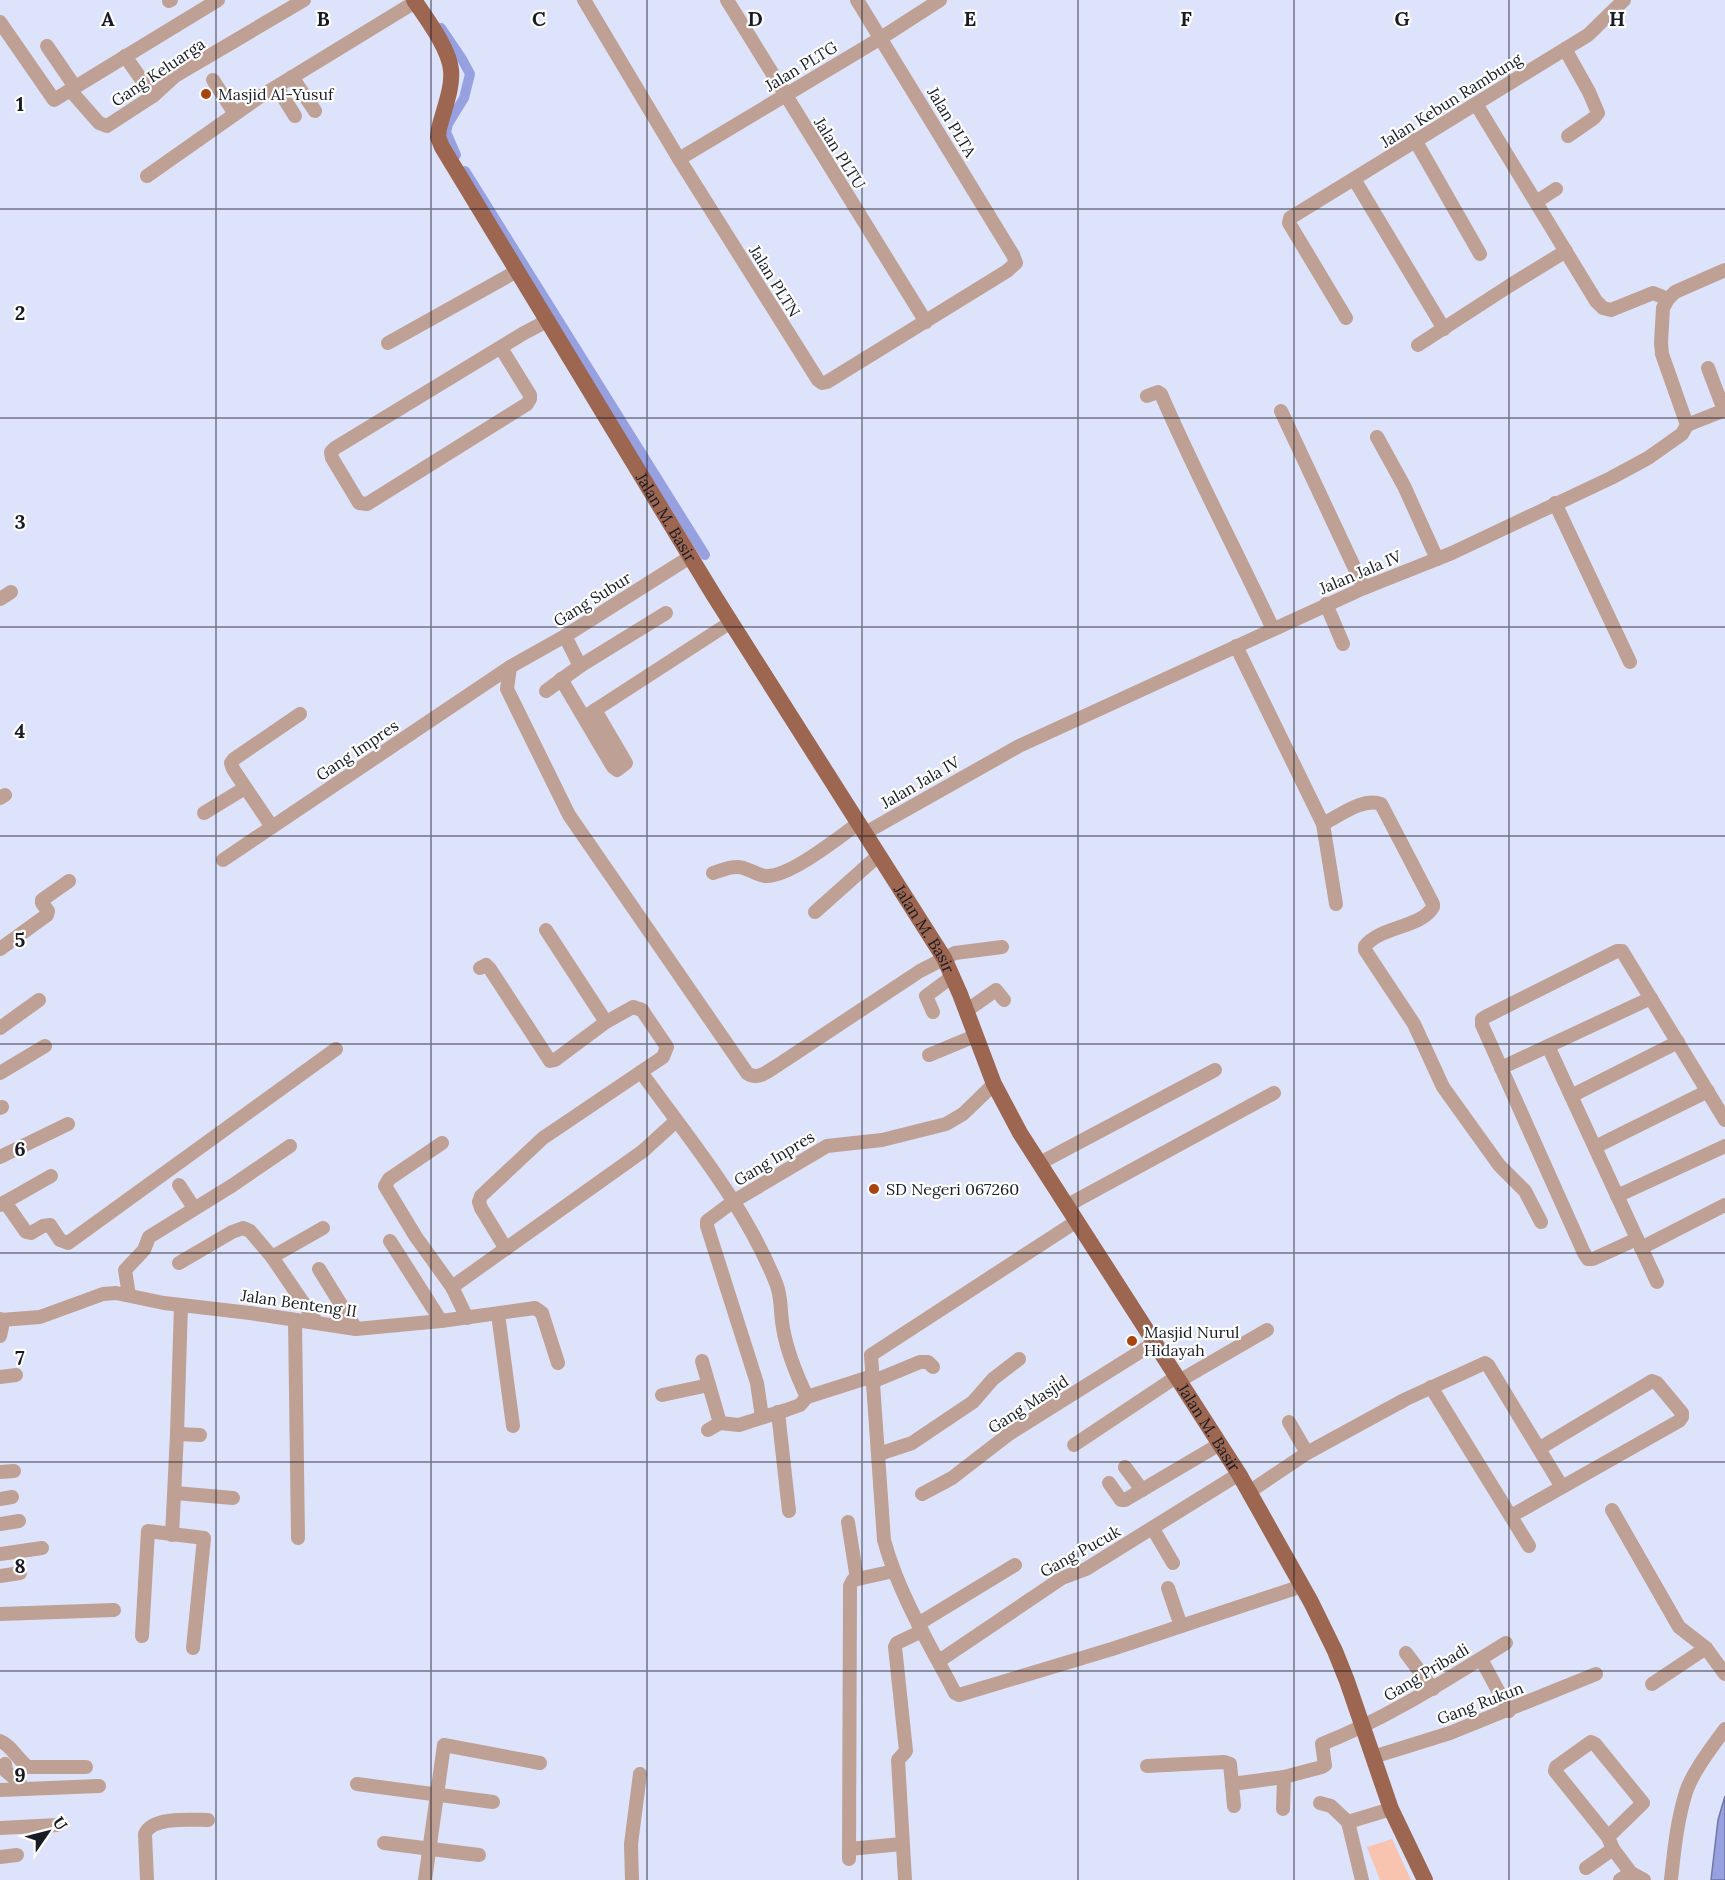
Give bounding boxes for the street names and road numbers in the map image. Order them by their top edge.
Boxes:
street label: Gang Keluarga [107,33,209,111]
street label: Jalan PLTG [760,37,841,96]
street label: Jalan Kebun Rambung [1376,48,1526,152]
street label: Jalan PLTA [923,82,981,162]
street label: Jalan PLTU [810,113,870,193]
street label: Jalan PLTN [745,241,805,321]
street label: Jalan M. Basir [631,468,701,565]
street label: Jalan Jala IV [1315,546,1405,599]
street label: Gang Subur [550,567,634,631]
street label: Gang Impres [312,715,402,785]
street label: Jalan Jala IV [876,751,963,813]
street label: Jalan M. Basir [889,880,959,976]
street label: Gang Inpres [730,1126,818,1190]
street label: Jalan Benteng II [239,1285,358,1321]
street label: Gang Masjid [984,1370,1072,1437]
street label: Jalan M. Basir [1173,1379,1245,1475]
street label: Gang Pucuk [1036,1520,1124,1581]
street label: Gang Pribadi [1380,1639,1472,1705]
street label: Gang Rukun [1434,1677,1526,1729]

